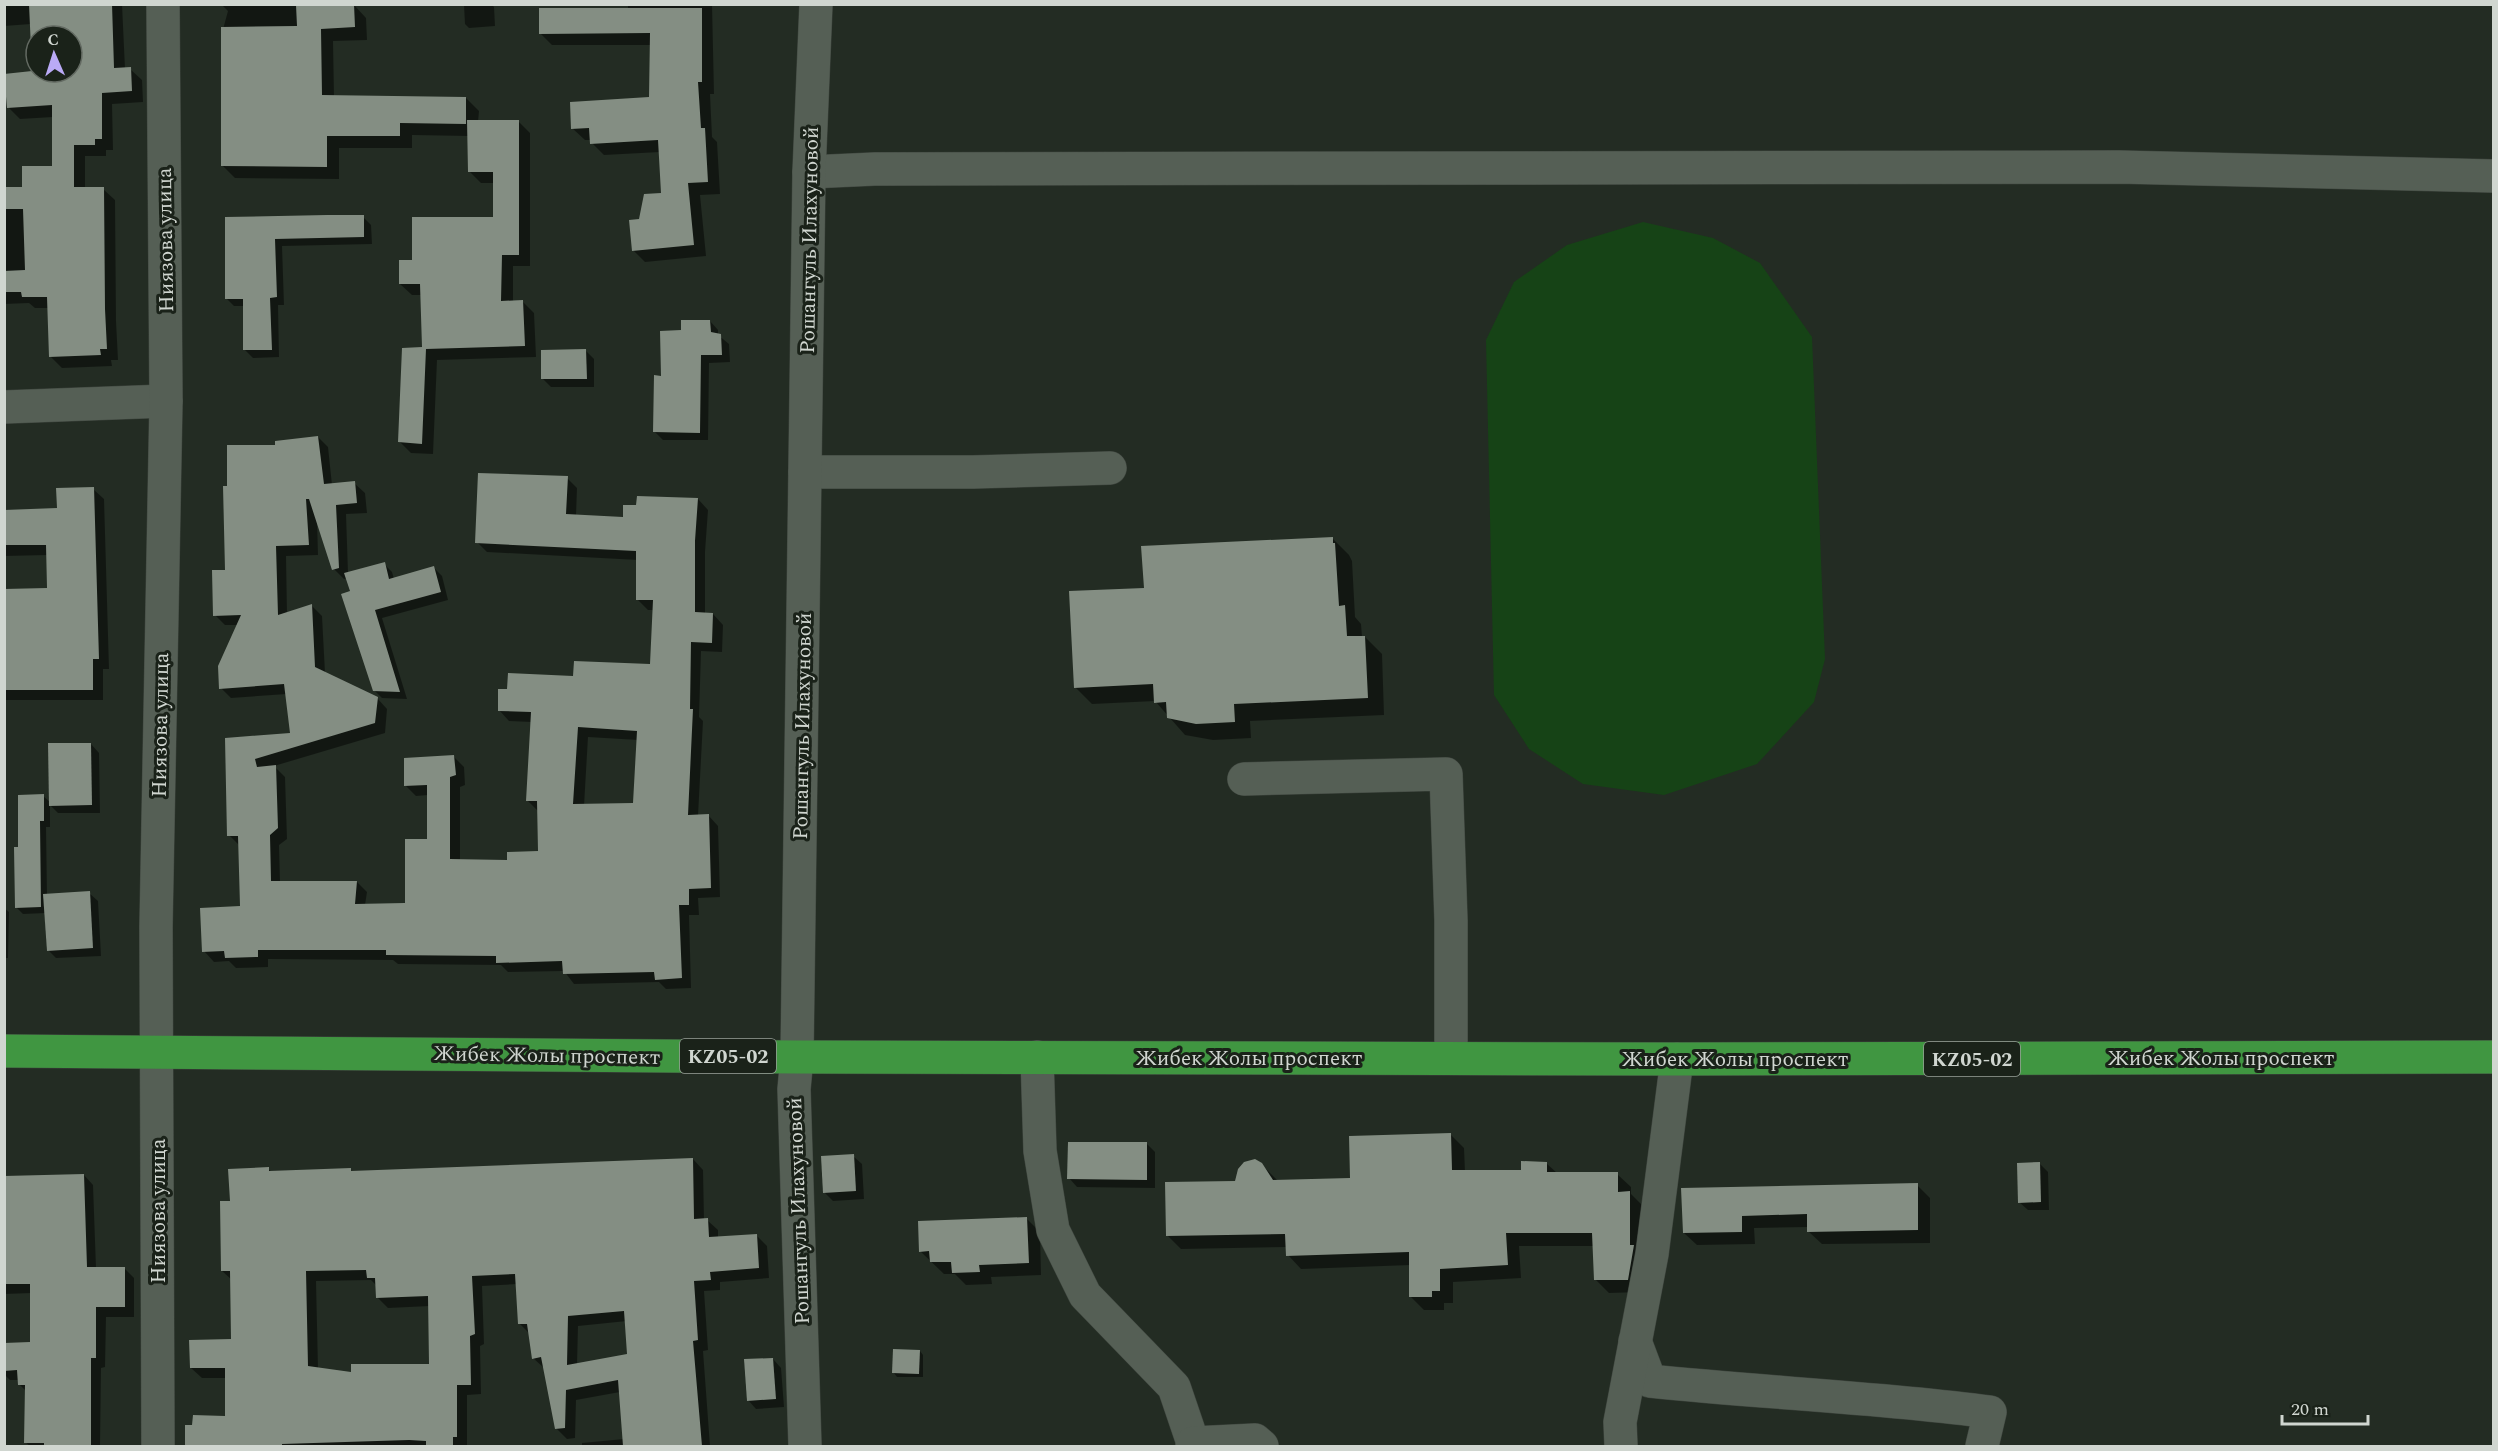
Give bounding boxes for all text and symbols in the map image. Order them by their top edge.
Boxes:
north arrow [24,24,84,84]
text: С [47,28,60,52]
street label: Рошангуль Илахуновой [792,126,828,354]
street label: Ниязова улица [149,167,183,313]
street label: Рошангуль Илахуновой [785,612,821,840]
street label: Ниязова улица [144,652,178,798]
street label: Жибек Жолы проспект [433,1038,661,1074]
road number: KZ05-02 [680,1039,776,1073]
road number: KZ05-02 [1924,1042,2020,1076]
street label: Жибек Жолы проспект [1136,1043,1362,1075]
street label: Жибек Жолы проспект [2108,1043,2334,1075]
street label: Жибек Жолы проспект [1622,1044,1848,1076]
street label: Рошангуль Илахуновой [779,1097,819,1325]
street label: Ниязова улица [143,1138,175,1283]
scale bar [2282,1388,2368,1426]
text: 20 m [2291,1396,2329,1423]

